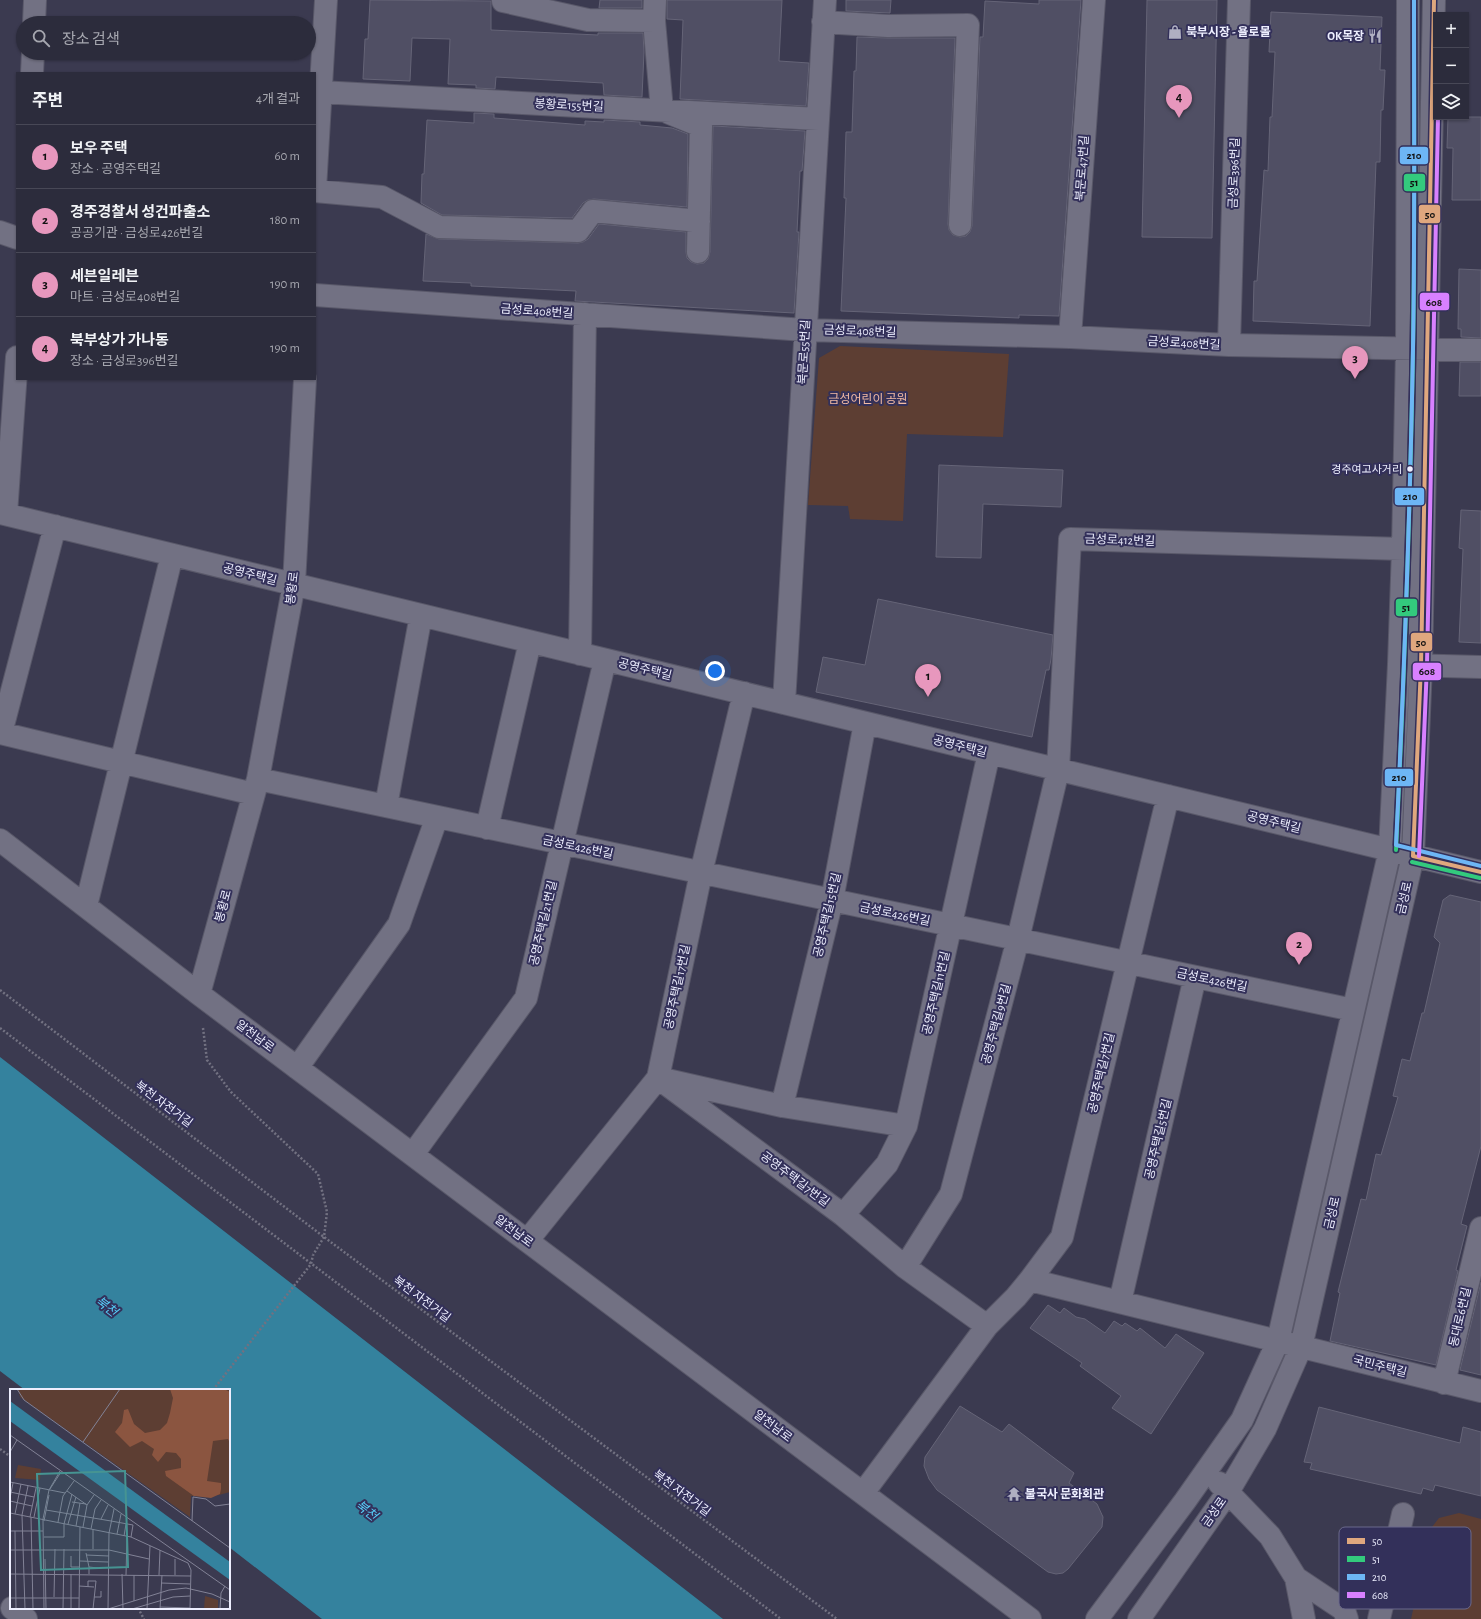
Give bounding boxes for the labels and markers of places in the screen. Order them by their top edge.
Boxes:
shop icon: 북부시장 - 욜로몰 [1167,24,1183,40]
place label: 북부시장 - 욜로몰 [1186,26,1271,38]
restaurant icon: OK목장 [1367,28,1383,44]
place label: OK목장 [1327,30,1364,42]
pin: 4 [1166,85,1192,118]
pin: 3 [1342,346,1368,379]
place label: 경주여고사거리 [1331,464,1402,475]
marker: 경주여고사거리 [1405,464,1415,474]
pin: 1 [915,664,941,697]
pin: 2 [1286,932,1312,965]
temple icon: 불국사 문화회관 [1006,1486,1022,1502]
place label: 불국사 문화회관 [1025,1488,1104,1500]

